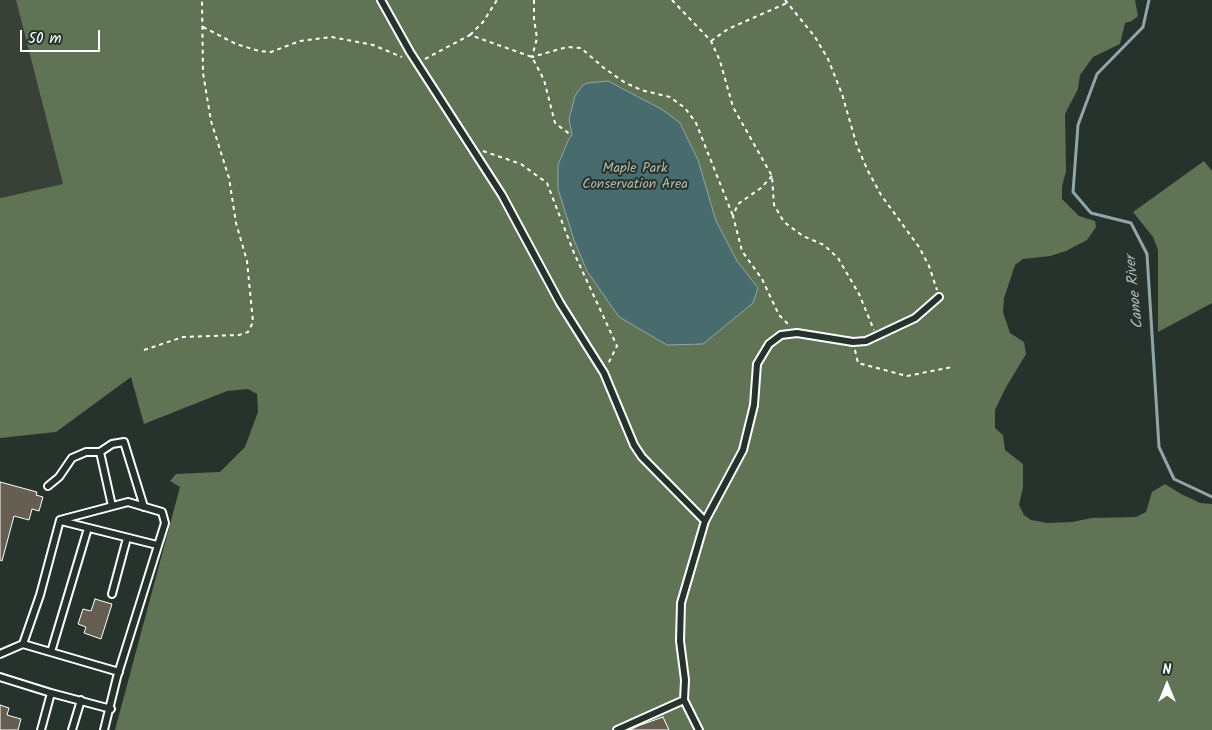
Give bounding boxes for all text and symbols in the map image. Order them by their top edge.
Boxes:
scale bar [22,20,102,52]
text: 50 m [28,27,62,51]
park label: Maple Park Conservation Area [582,162,688,194]
water label: Canoe River [1123,254,1149,330]
text: N [1163,659,1171,681]
north arrow [1142,660,1192,710]

